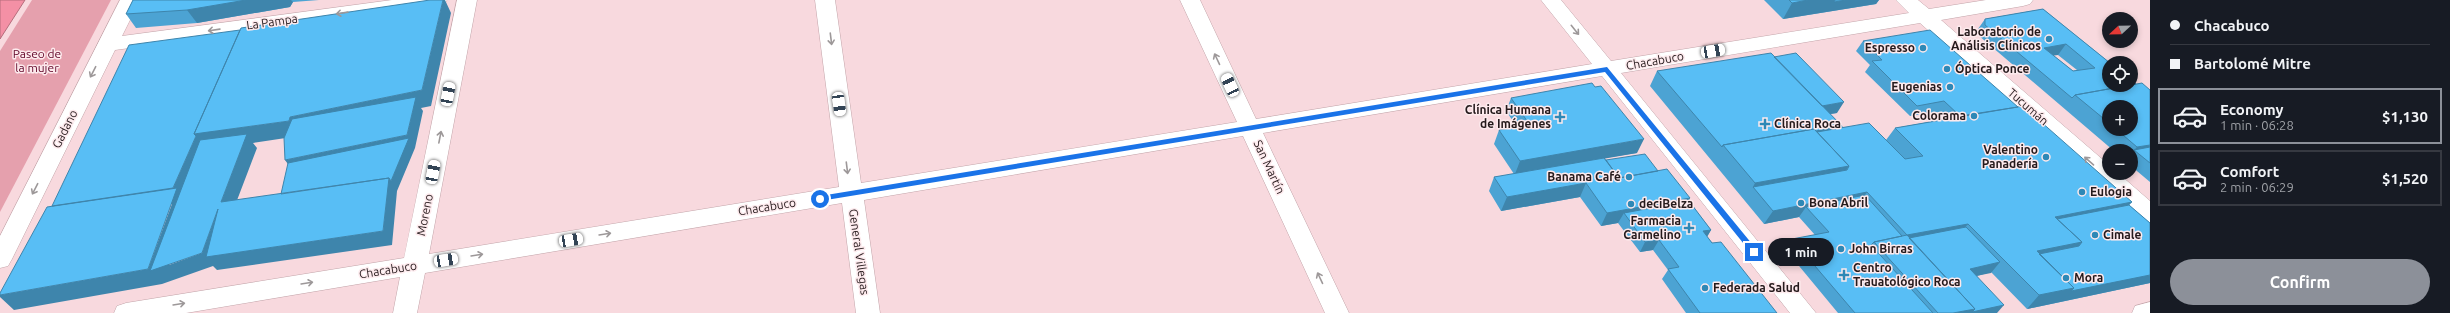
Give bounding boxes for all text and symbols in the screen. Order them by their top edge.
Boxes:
one-way arrow [336,9,349,17]
street label: La Pampa [245,11,298,32]
north arrow [2102,12,2138,48]
map controls [2102,12,2138,180]
text: Chacabuco [2194,17,2270,34]
one-way arrow [1571,25,1580,36]
place label: Laboratorio de Análisis Clínicos [1951,25,2041,52]
one-way arrow [208,26,221,34]
one-way arrow [827,32,834,45]
marker: Laboratorio de Análisis Clínicos [2044,34,2054,44]
place label: Espresso [1865,41,1915,54]
car [1700,43,1726,59]
marker: Espresso [1918,43,1928,53]
park label: Paseo de la mujer [13,47,61,74]
street label: Chacabuco [1625,49,1685,72]
one-way arrow [1213,53,1220,65]
text: Bartolomé Mitre [2194,55,2311,72]
button: locate [2102,56,2138,92]
place label: Óptica Ponce [1955,60,2029,75]
marker: Óptica Ponce [1942,64,1952,74]
one-way arrow [89,66,96,78]
car [1219,72,1241,98]
place label: Eugenias [1891,80,1942,93]
car [440,81,456,107]
marker: Eugenias [1945,82,1955,92]
street label: Tucumán [2006,86,2051,128]
car [831,91,847,117]
icon: car [2172,98,2208,134]
button: + [2102,100,2138,136]
text: Economy [2220,101,2284,118]
place label: Clínica Humana de Imágenes [1465,103,1551,130]
street label: Gadano [49,107,80,150]
text: $1,130 [2382,108,2428,125]
place label: Colorama [1912,109,1966,122]
marker: Clínica Humana de Imágenes [1554,111,1566,123]
marker: Colorama [1969,111,1979,121]
place label: Clínica Roca [1774,117,1841,130]
marker: Clínica Roca [1759,118,1771,130]
text: 1 min · 06:28 [2220,118,2294,132]
one-way arrow [436,131,444,144]
street label: San Martín [1251,138,1288,196]
place label: Valentino Panadería [1982,143,2038,170]
button: − [2102,144,2138,180]
marker: Valentino Panadería [2041,152,2051,162]
one-way arrow [2084,156,2094,165]
car [425,159,441,185]
icon: car [2172,160,2208,196]
one-way arrow [844,161,851,174]
text: Comfort [2220,163,2279,180]
place label: Banama Café [1547,170,1621,183]
text: $1,520 [2382,170,2428,187]
marker: Banama Café [1624,172,1634,182]
text: 2 min · 06:29 [2220,180,2294,194]
one-way arrow [31,182,38,194]
place label: Eulogia [2090,185,2132,198]
marker: Eulogia [2077,187,2087,197]
route start [811,190,829,208]
street label: Moreno [414,193,435,237]
street label: Chacabuco [737,196,797,218]
place label: Bona Abril [1809,196,1868,209]
place label: deciBelza [1639,197,1693,210]
marker: Bona Abril [1796,198,1806,208]
marker: deciBelza [1626,199,1636,209]
street label: General Villegas [847,208,872,296]
place label: Farmacia Carmelino [1623,214,1681,241]
marker: Farmacia Carmelino [1684,223,1694,233]
place label: Cimale [2103,228,2142,241]
one-way arrow [598,230,611,238]
marker: Cimale [2090,230,2100,240]
car [558,232,584,248]
callout: 1 min [1768,238,1834,266]
place label: John Birras [1849,242,1913,255]
route end [1745,243,1763,261]
marker: John Birras [1836,244,1846,254]
text: 1 min [1785,245,1817,259]
one-way arrow [470,251,483,259]
car [433,252,459,268]
street label: Chacabuco [358,259,418,281]
button: Confirm [2170,259,2430,305]
place label: Centro Trauatológico Roca [1853,261,1961,288]
marker: Centro Trauatológico Roca [1838,269,1850,281]
place label: Mora [2074,271,2103,284]
one-way arrow [1316,272,1323,284]
marker: Mora [2061,273,2071,283]
one-way arrow [300,279,313,287]
place label: Federada Salud [1713,281,1800,294]
marker: Federada Salud [1700,283,1710,293]
one-way arrow [172,300,185,308]

